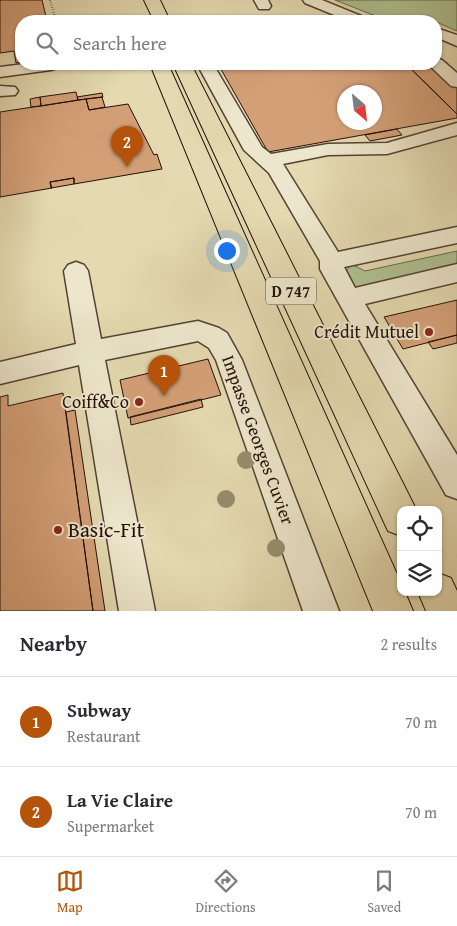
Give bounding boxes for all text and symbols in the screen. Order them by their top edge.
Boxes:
search box [15,15,442,70]
icon: search [33,29,61,57]
text: Search here [73,29,167,57]
north arrow [337,85,382,130]
pin: 2 [111,126,143,167]
your location [214,238,240,264]
road number: D 747 [266,278,316,304]
place label: Crédit Mutuel [314,318,419,345]
marker: Crédit Mutuel [423,326,435,338]
street label: Impasse Georges Cuvier [215,351,302,529]
pin: 1 [148,355,180,396]
place label: Coiff&Co [62,388,129,415]
marker: Coiff&Co [133,396,145,408]
map controls [397,506,442,596]
button: locate [397,506,442,551]
place label: Basic-Fit [68,514,145,545]
marker: Basic-Fit [52,524,64,536]
button: layers [397,551,442,596]
text: Nearby [20,628,87,659]
text: 2 results [380,632,437,656]
text: Subway [67,696,131,724]
text: 1 [32,710,40,734]
text: 70 m [405,710,437,734]
text: Restaurant [67,724,141,748]
text: La Vie Claire [67,786,173,814]
text: 2 [32,800,40,824]
text: 70 m [405,800,437,824]
text: Supermarket [67,814,154,838]
tab: Map [56,867,84,917]
tab: Directions [195,867,256,917]
tab: Saved [367,867,401,917]

